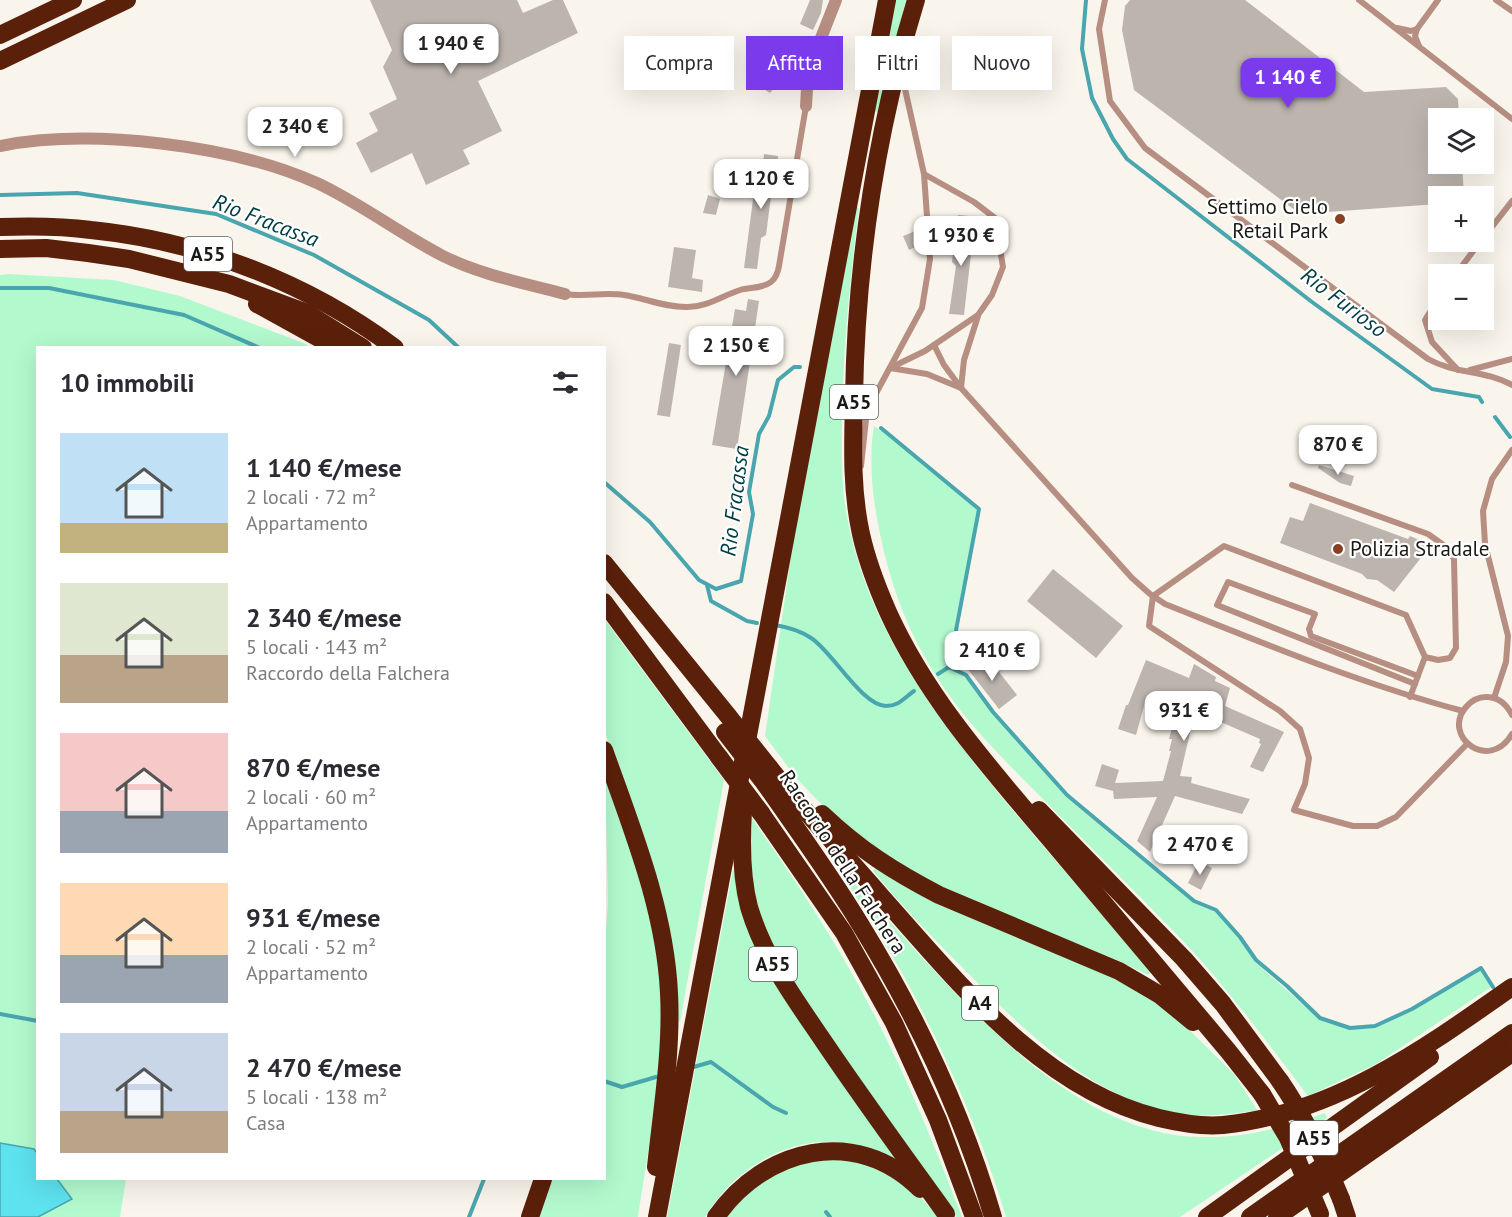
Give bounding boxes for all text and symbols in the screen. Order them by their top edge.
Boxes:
pin: 1 940 € [396,24,506,75]
text: 1 940 € [418,30,484,56]
chip: Compra [624,36,734,90]
chip: Affitta [746,36,843,90]
chip: Filtri [855,36,940,90]
chip: Nuovo [952,36,1052,90]
pin: 1 140 € [1233,58,1343,109]
text: 1 140 € [1255,64,1321,90]
pin: 2 340 € [240,107,350,158]
map controls [1428,108,1494,330]
button: layers [1428,108,1494,174]
text: 2 340 € [262,113,328,139]
pin: 1 120 € [706,159,816,210]
text: 1 120 € [728,165,794,191]
button: + [1428,186,1494,252]
water label: Rio Fracassa [209,187,323,253]
place label: Settimo Cielo Retail Park [1207,193,1328,244]
marker: Settimo Cielo Retail Park [1333,212,1347,226]
pin: 1 930 € [906,216,1016,267]
text: 1 930 € [928,222,994,248]
road number: A55 [184,237,232,271]
water label: Rio Furioso [1296,261,1393,343]
button: − [1428,264,1494,330]
pin: 2 150 € [681,326,791,377]
text: 2 150 € [703,332,769,358]
text: 10 immobili [60,366,194,399]
icon: filters [549,366,582,399]
road number: A55 [830,385,878,419]
pin: 870 € [1296,425,1380,476]
text: 870 € [1313,431,1363,457]
water label: Rio Fracassa [713,444,755,558]
text: 1 140 €/mese [246,451,402,484]
icon: home [108,457,180,529]
text: 2 locali · 72 m² [246,484,376,510]
text: Appartamento [246,510,368,536]
place label: Polizia Stradale [1350,535,1489,562]
marker: Polizia Stradale [1331,542,1345,556]
text: 2 340 €/mese [246,601,402,634]
icon: home [108,607,180,679]
pin: 2 410 € [937,631,1047,682]
text: 5 locali · 143 m² [246,634,387,660]
text: 2 410 € [959,637,1025,663]
text: Raccordo della Falchera [246,660,450,686]
pin: 931 € [1142,691,1226,742]
text: 931 € [1159,697,1209,723]
text: 870 €/mese [246,751,380,784]
icon: home [108,757,180,829]
street label: Raccordo della Falchera [774,765,913,959]
text: 2 locali · 60 m² [246,784,376,810]
text: Appartamento [246,810,368,836]
pin: 2 470 € [1145,825,1255,876]
text: 2 470 € [1167,831,1233,857]
text: 931 €/mese [246,901,380,934]
icon: home [108,907,180,979]
text: 2 locali · 52 m² [246,934,376,960]
road number: A55 [749,947,797,981]
text: Appartamento [246,960,368,986]
road number: A4 [962,986,998,1020]
text: 2 470 €/mese [246,1051,402,1084]
icon: home [108,1057,180,1129]
text: 5 locali · 138 m² [246,1084,387,1110]
text: Casa [246,1110,285,1136]
road number: A55 [1290,1121,1338,1155]

